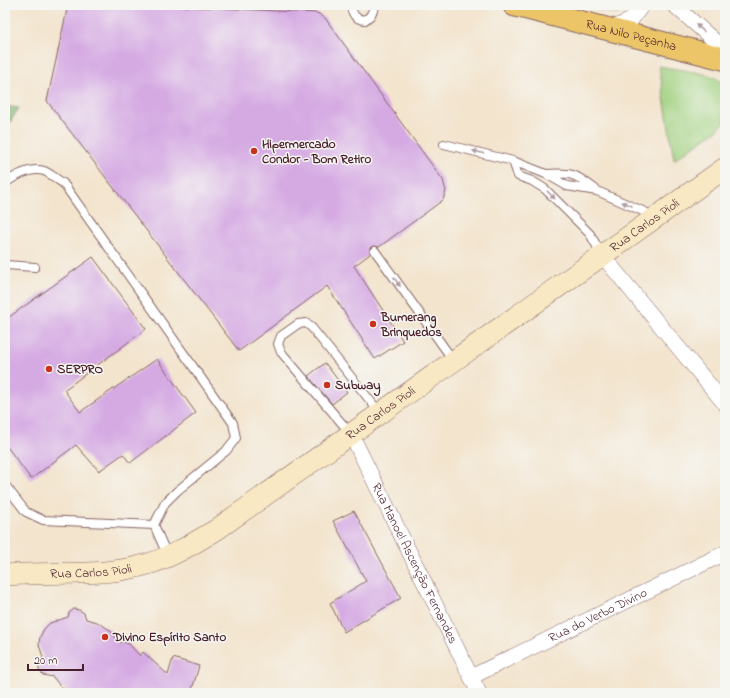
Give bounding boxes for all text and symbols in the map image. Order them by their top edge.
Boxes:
street label: Rua Nilo Peçanha [584,14,679,56]
one-way arrow [694,23,705,32]
place label: Hipermercado Condor - Bom Retiro [262,135,371,169]
marker: Hipermercado Condor - Bom Retiro [249,146,259,156]
one-way arrow [472,149,485,155]
one-way arrow [546,190,556,200]
street label: Rua Carlos Pioli [606,194,683,257]
one-way arrow [621,201,632,207]
one-way arrow [393,277,401,288]
place label: Bumerang Brinquedos [380,308,442,342]
marker: Bumerang Brinquedos [368,319,378,329]
place label: SERPRO [57,360,103,379]
marker: SERPRO [44,364,54,374]
place label: Subway [335,376,380,397]
marker: Subway [322,380,332,390]
street label: Rua Carlos Pioli [342,381,419,444]
street label: Rua Manoel Ascenção Fernandes [367,479,463,647]
street label: Rua Carlos Pioli [50,559,133,583]
street label: Rua do Verbo Divino [545,583,650,647]
place label: Divino Espírito Santo [112,628,226,647]
marker: Divino Espírito Santo [100,632,110,642]
scale bar [28,646,83,672]
text: 20 m [34,652,57,670]

